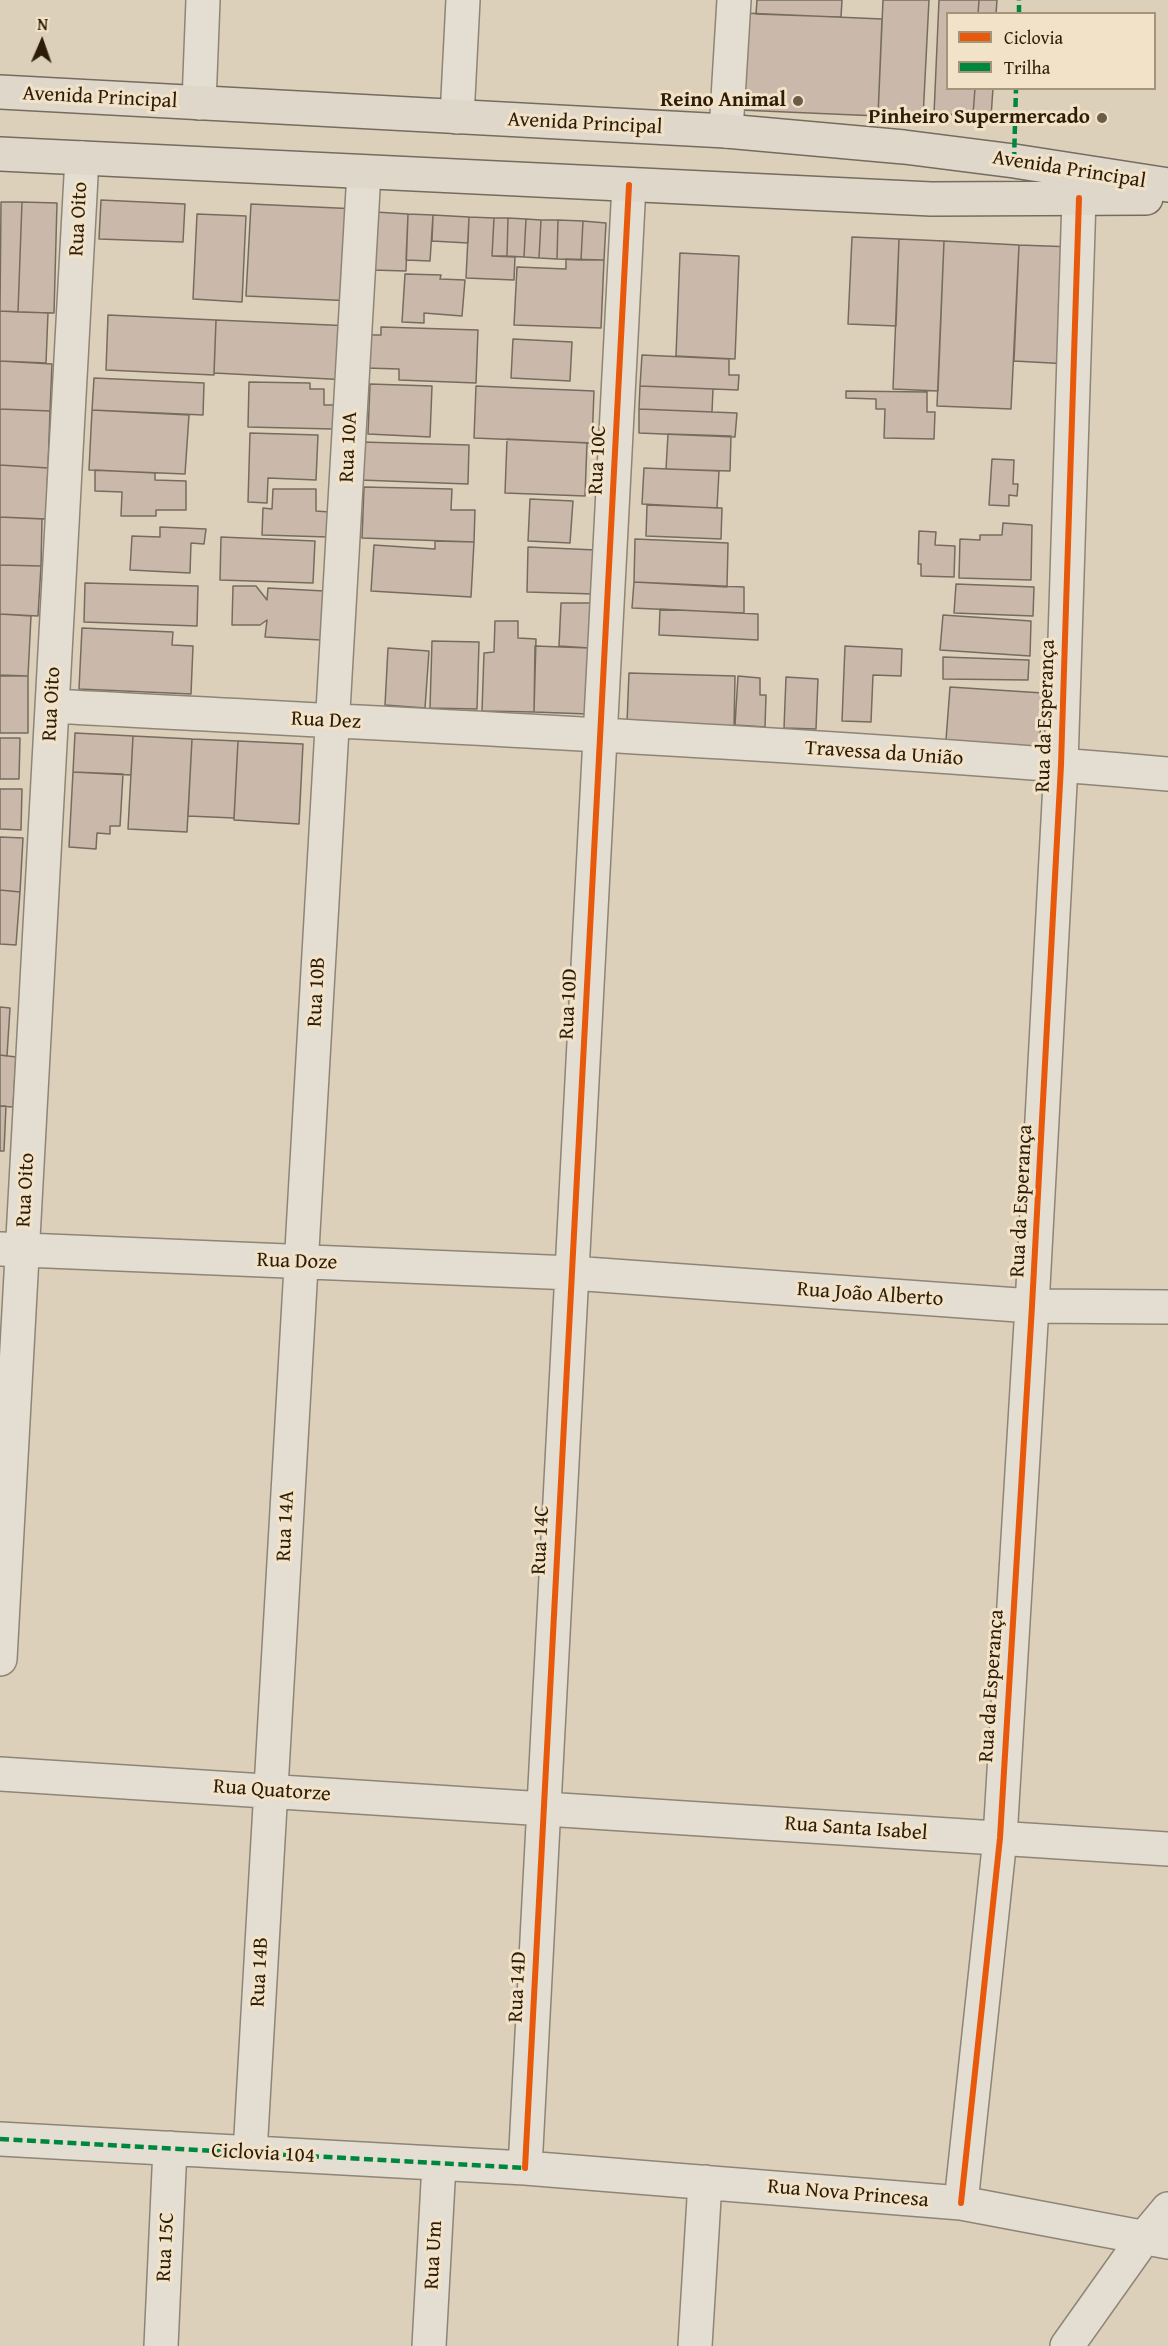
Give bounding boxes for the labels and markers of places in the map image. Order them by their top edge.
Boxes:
place label: Reino Animal [660,88,786,114]
marker: Reino Animal [791,94,805,108]
place label: Pinheiro Supermercado [868,105,1090,131]
marker: Pinheiro Supermercado [1095,111,1109,125]

